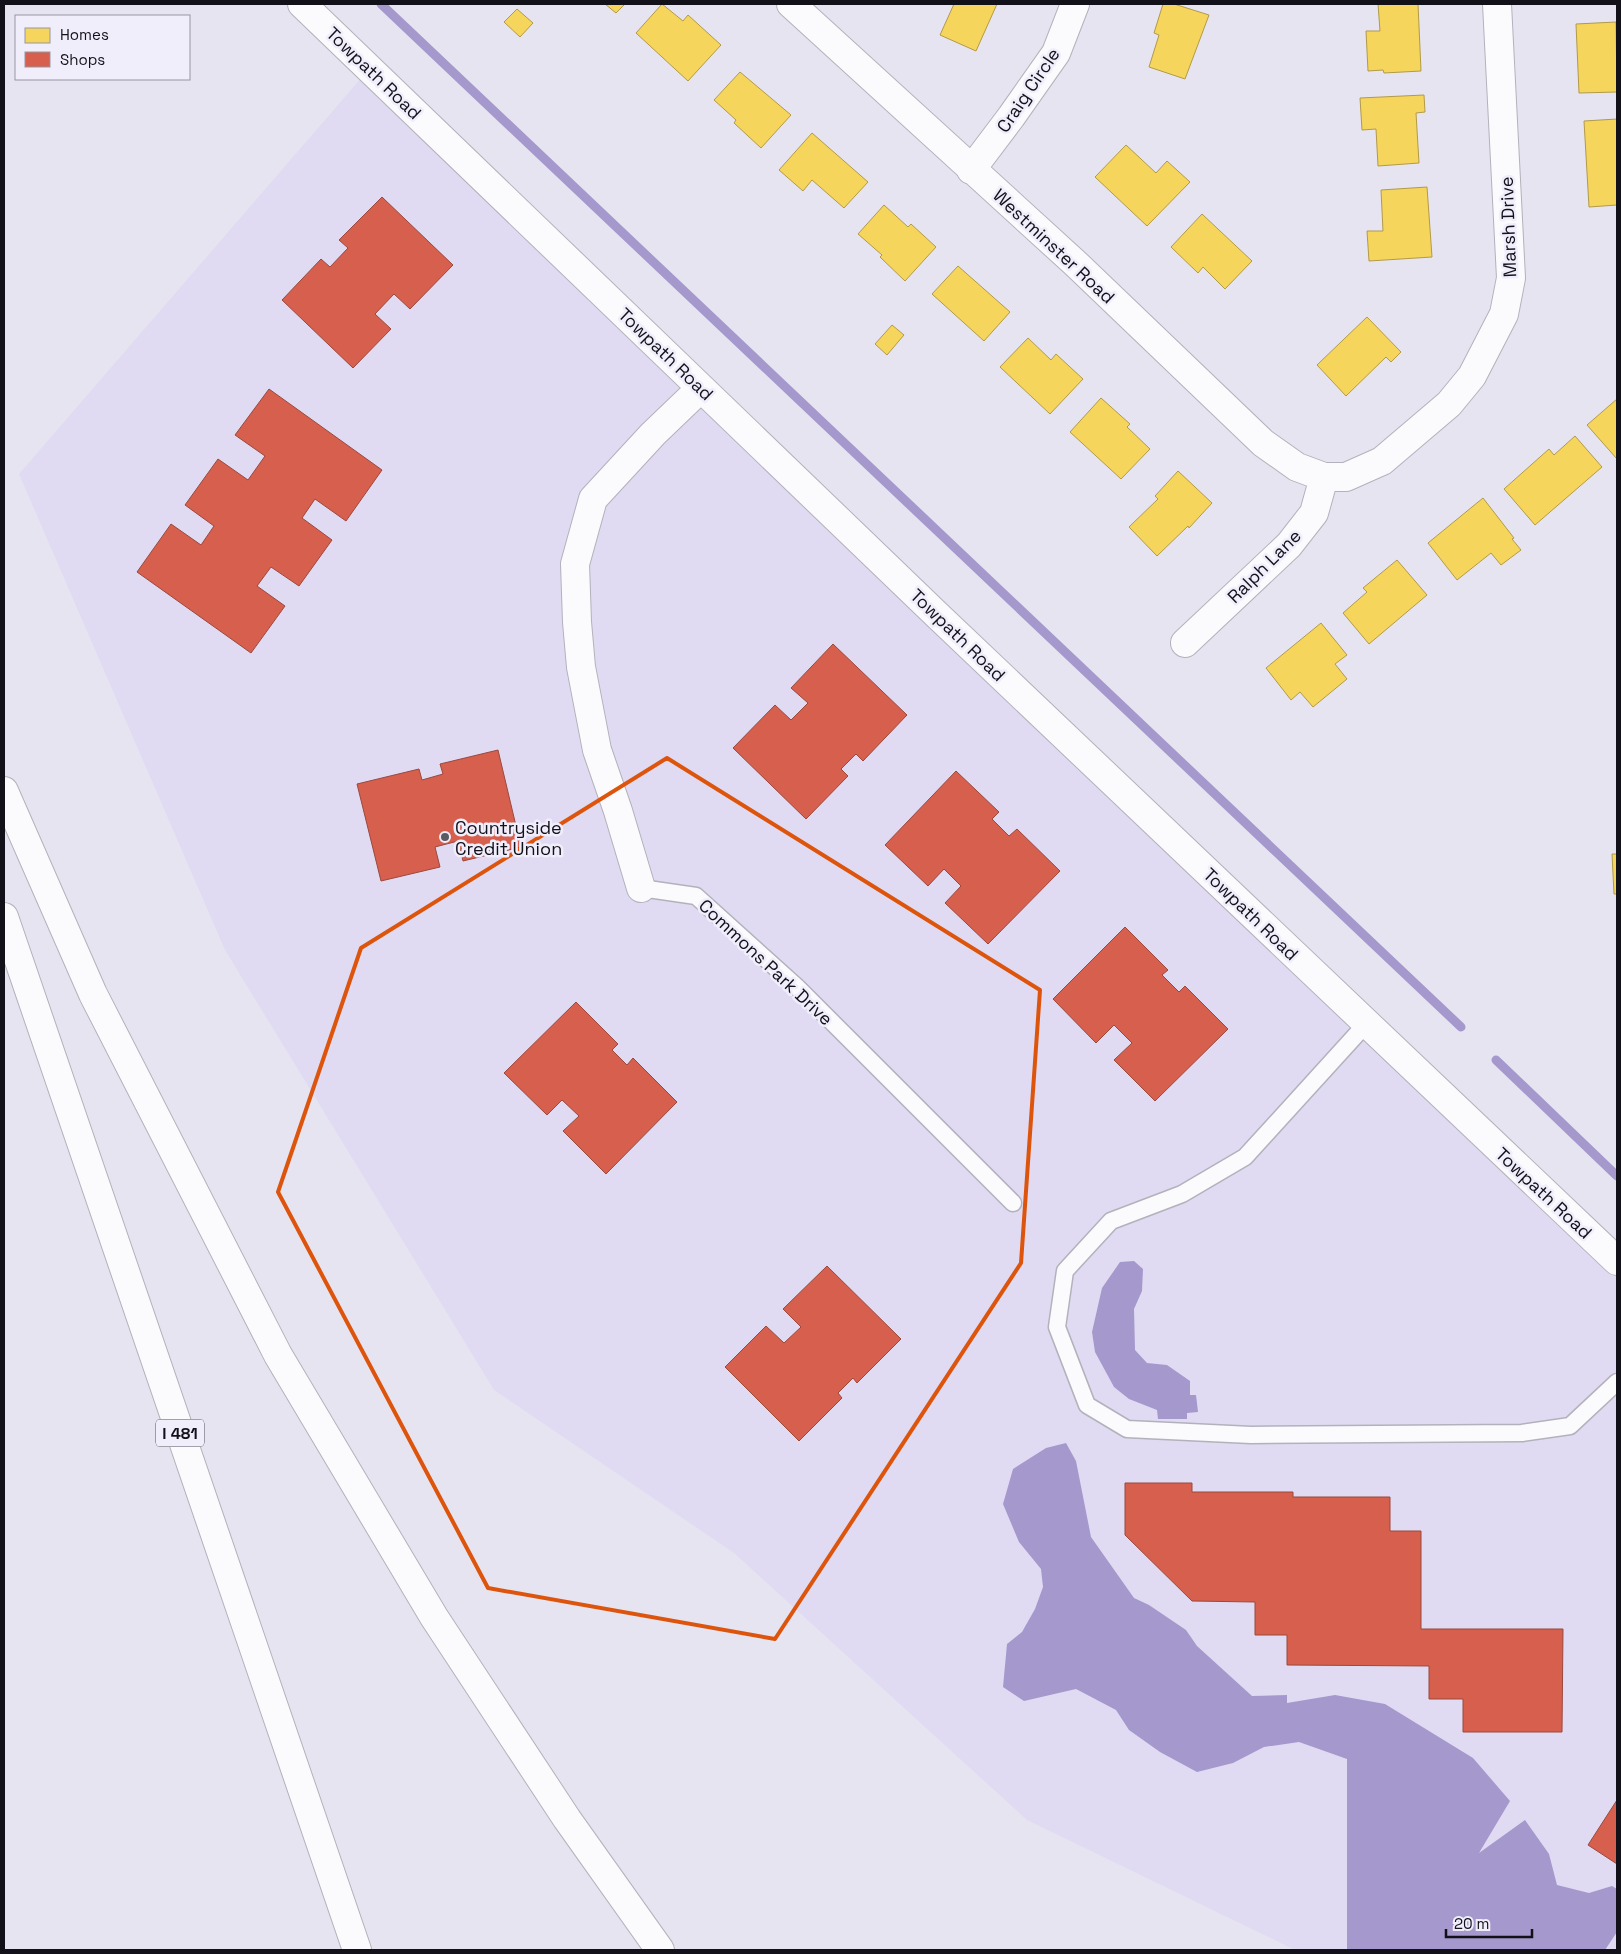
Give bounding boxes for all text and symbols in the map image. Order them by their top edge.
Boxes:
legend [15,15,190,80]
street label: Towpath Road [322,22,426,124]
text: Homes [60,25,109,44]
street label: Craig Circle [991,43,1065,137]
text: Shops [60,50,105,69]
street label: Marsh Drive [1495,176,1521,278]
street label: Westminster Road [988,184,1120,308]
street label: Towpath Road [614,303,718,405]
street label: Ralph Lane [1222,524,1306,608]
street label: Towpath Road [906,584,1010,686]
place label: Countryside Credit Union [455,816,562,860]
marker: Countryside Credit Union [439,831,451,843]
street label: Towpath Road [1199,863,1303,965]
street label: Commons Park Drive [694,894,838,1030]
street label: Towpath Road [1491,1142,1597,1244]
road number: I 481 [156,1420,204,1446]
scale bar [1446,1906,1532,1938]
text: 20 m [1454,1914,1489,1933]

